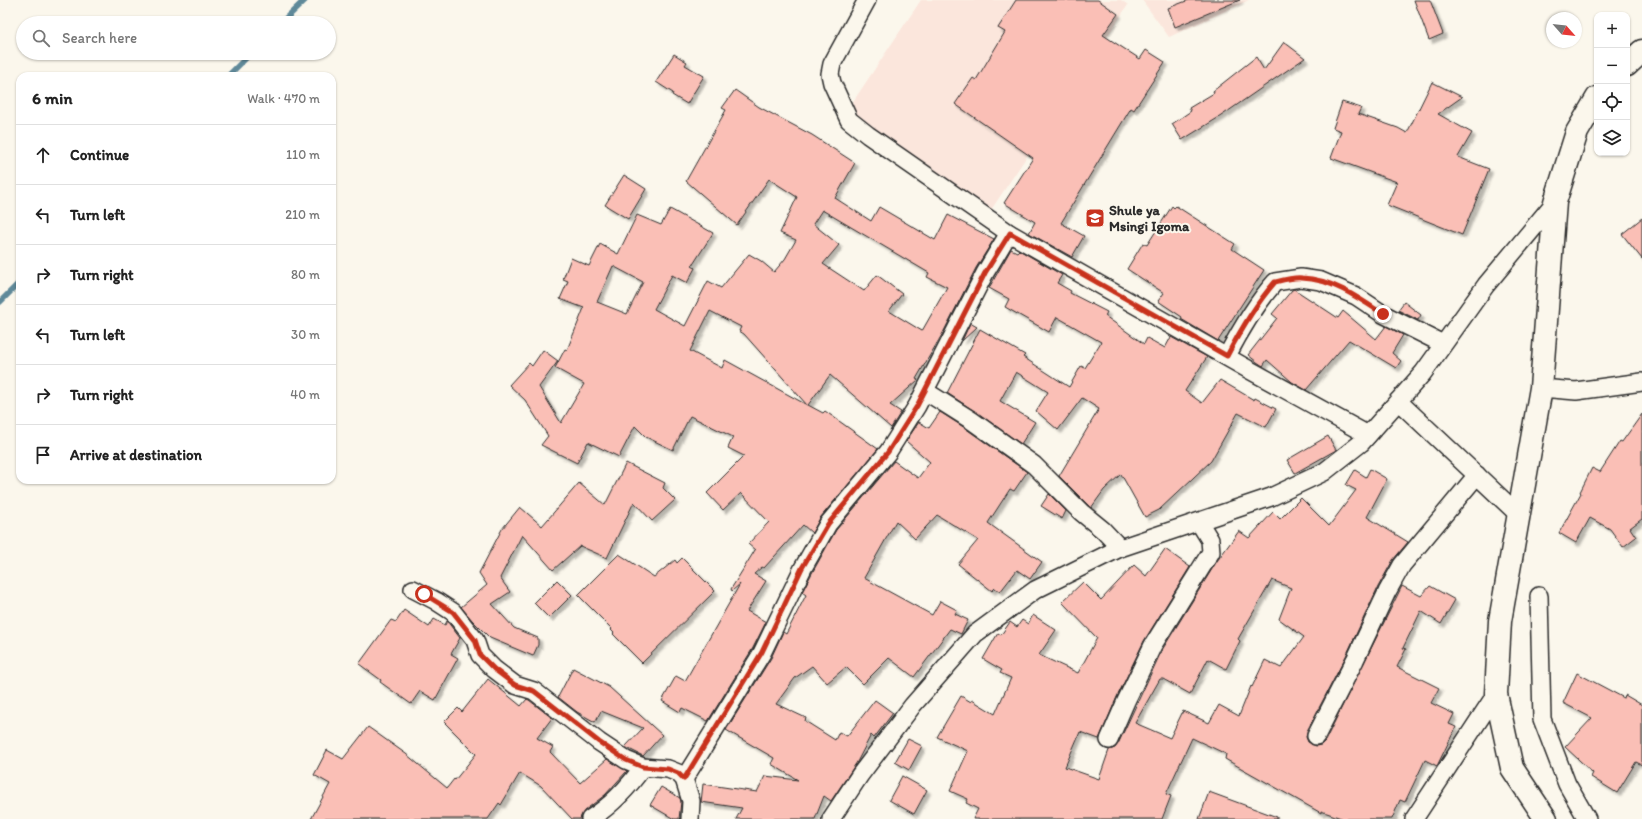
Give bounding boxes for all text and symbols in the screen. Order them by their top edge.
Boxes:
north arrow [1546,12,1582,48]
map controls [1594,12,1630,156]
button: + [1594,12,1630,48]
search box [16,16,336,60]
icon: search [30,27,52,49]
text: Search here [62,29,137,47]
button: − [1594,48,1630,84]
button: locate [1594,84,1630,120]
text: 6 min [32,88,73,108]
text: Walk · 470 m [247,91,320,106]
button: layers [1594,120,1630,156]
icon: ahead [32,144,54,166]
text: Continue [70,146,129,164]
text: 110 m [286,147,320,162]
place label: Shule ya Msingi Igoma [1109,202,1190,235]
icon: left [32,204,54,226]
text: Turn left [70,206,125,224]
text: 210 m [285,207,320,222]
school or university icon: Shule ya Msingi Igoma [1084,207,1106,229]
icon: right [32,264,54,286]
text: Turn right [70,266,134,284]
text: 80 m [291,267,320,282]
route end [1374,305,1392,323]
icon: left [32,324,54,346]
text: Turn left [70,326,125,344]
text: 30 m [291,327,320,342]
icon: right [32,384,54,406]
text: Turn right [70,386,134,404]
text: 40 m [290,387,320,402]
icon: arrive [32,444,54,466]
text: Arrive at destination [70,446,202,464]
route start [415,585,433,603]

